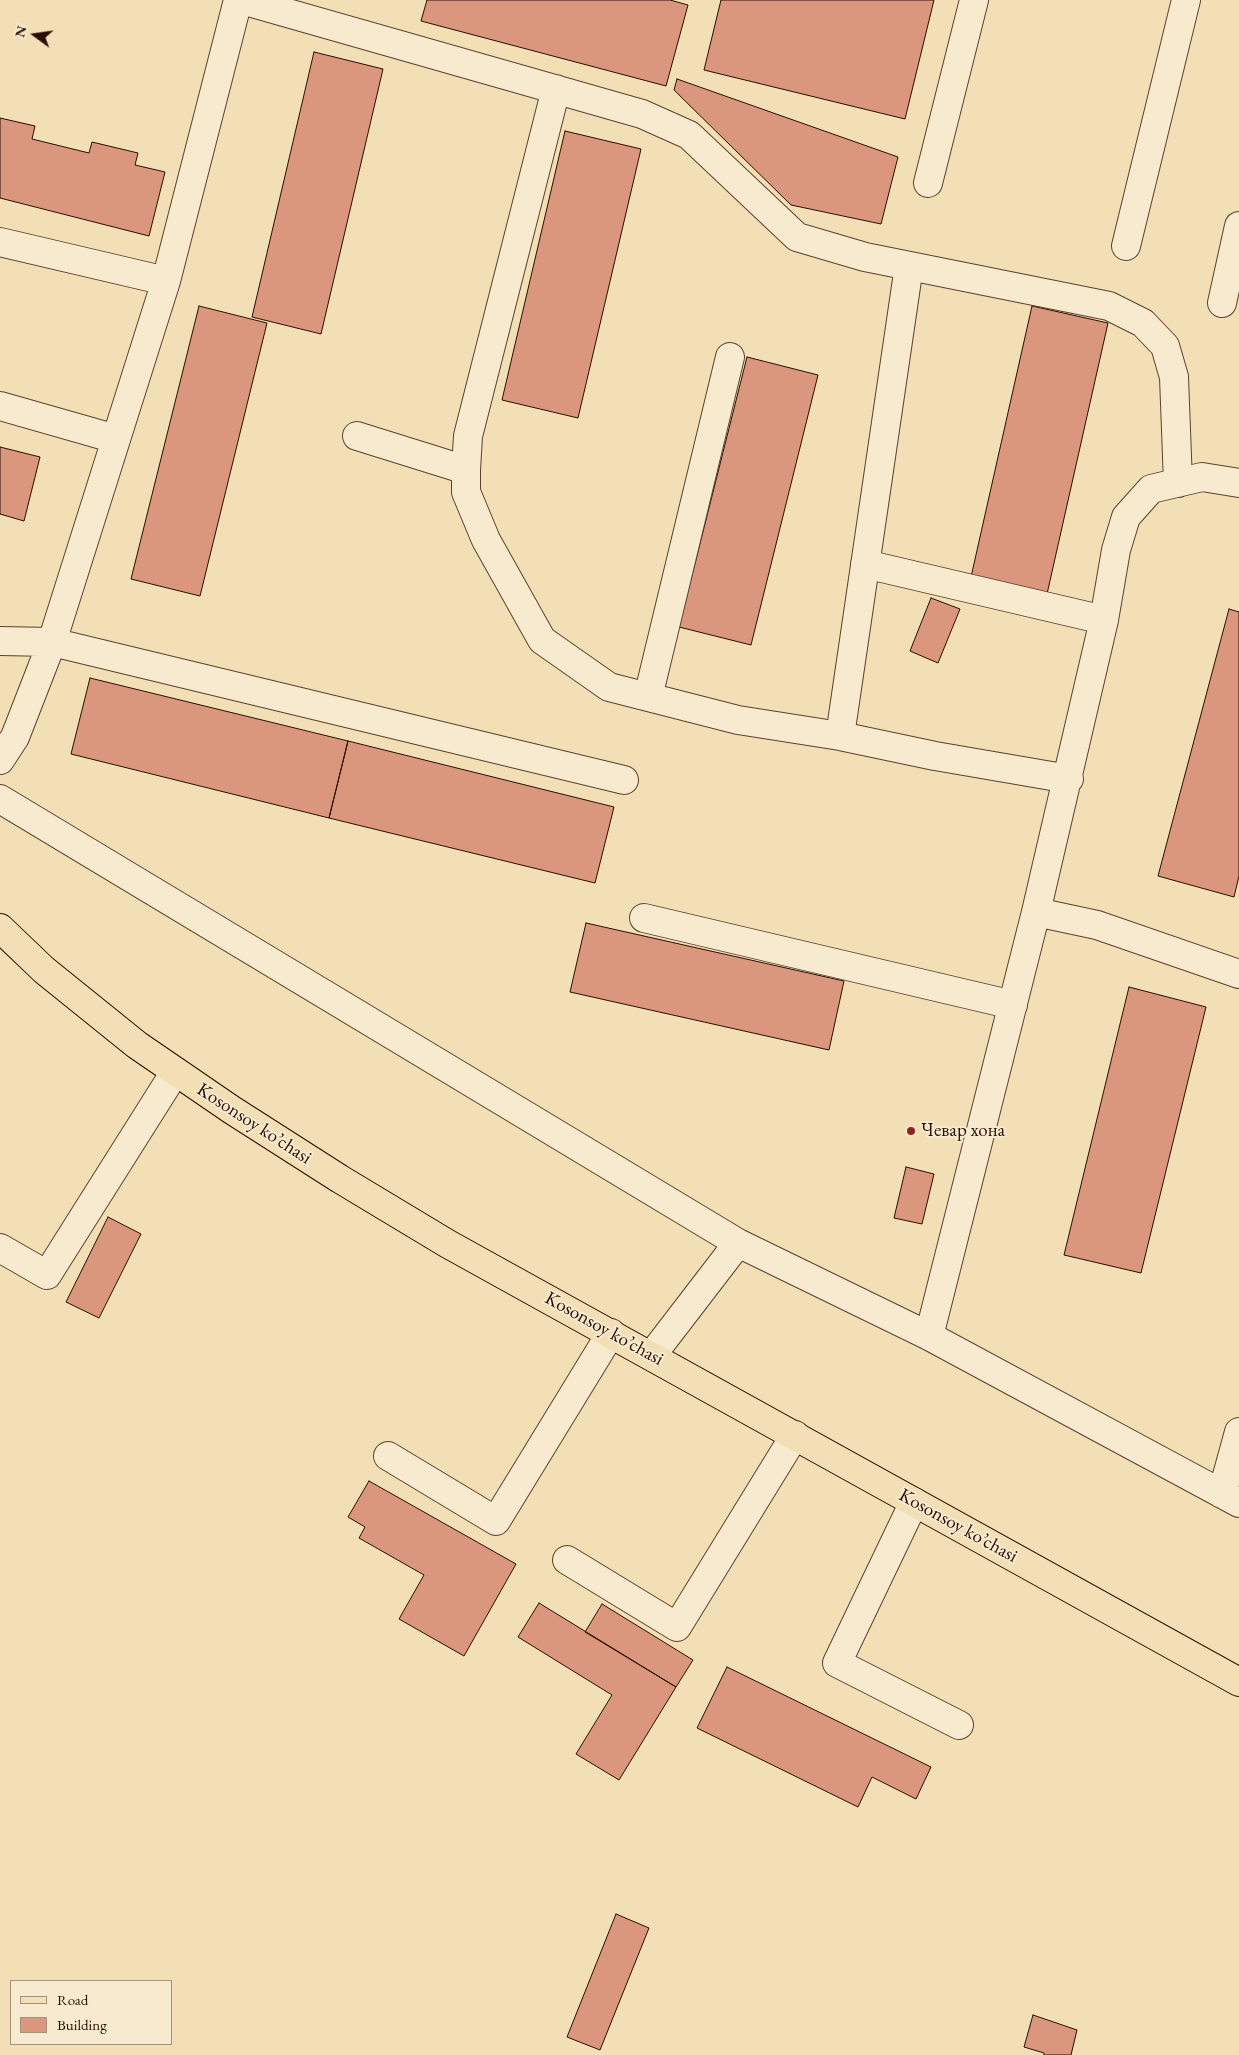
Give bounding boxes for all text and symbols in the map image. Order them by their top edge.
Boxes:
north arrow [10,10,60,60]
text: N [10,24,31,39]
street label: Kosonsoy ko’chasi [192,1078,316,1170]
place label: Чевар хона [921,1120,1005,1142]
marker: Чевар хона [905,1125,917,1137]
street label: Kosonsoy ko’chasi [541,1287,667,1371]
street label: Kosonsoy ko’chasi [895,1484,1021,1568]
legend [10,1980,172,2045]
text: Road [57,1990,88,2009]
text: Building [57,2015,107,2034]

